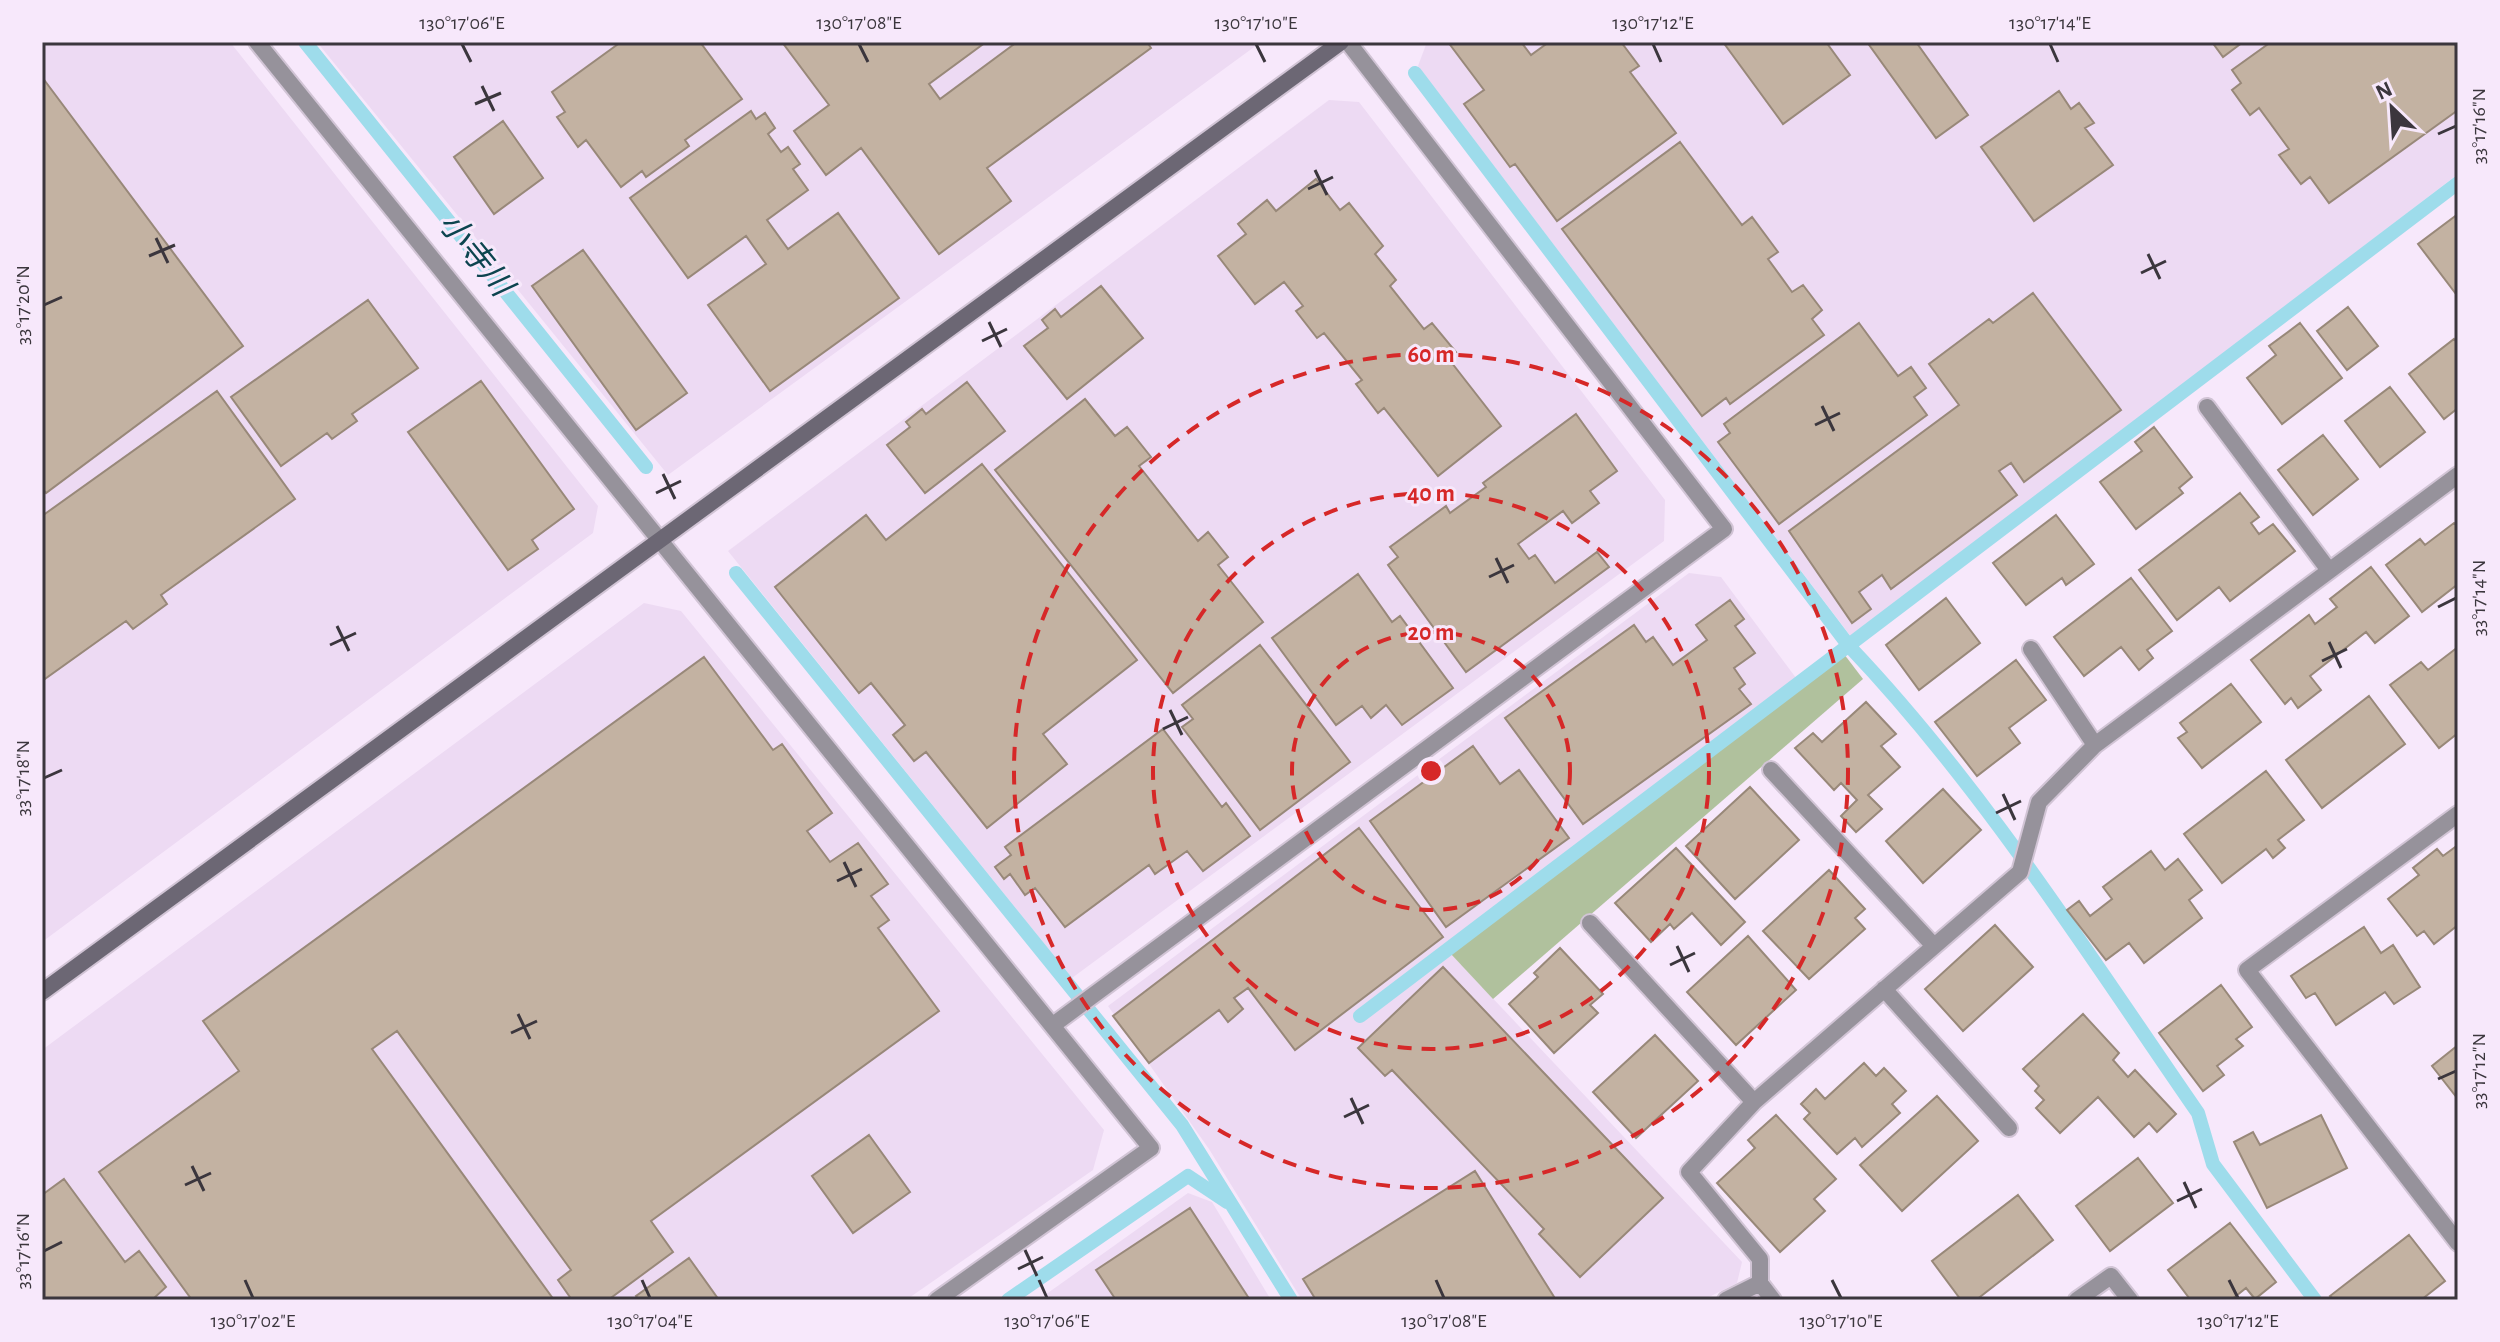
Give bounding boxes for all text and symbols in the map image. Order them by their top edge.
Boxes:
text: 130°17'06"E [419,13,505,33]
text: 130°17'08"E [816,13,902,33]
text: 130°17'10"E [1215,13,1298,33]
text: 130°17'12"E [1612,13,1694,33]
text: 130°17'14"E [2009,13,2091,33]
north arrow [2352,68,2432,148]
text: N [2372,78,2396,104]
text: 33°17'16"N [2469,88,2489,164]
water label: 小寺川 [433,207,521,304]
text: 33°17'20"N [13,265,33,345]
text: 60 m [1407,343,1455,367]
text: 40 m [1407,482,1455,506]
text: 33°17'14"N [2469,560,2489,636]
text: 20 m [1408,621,1454,645]
text: 33°17'18"N [13,740,33,816]
centre of rings [1417,757,1445,785]
text: 33°17'12"N [2469,1033,2489,1109]
text: 33°17'16"N [13,1213,33,1289]
text: 130°17'02"E [211,1311,296,1331]
text: 130°17'04"E [607,1311,693,1331]
text: 130°17'06"E [1004,1311,1090,1331]
text: 130°17'08"E [1401,1311,1487,1331]
text: 130°17'10"E [1800,1311,1883,1331]
text: 130°17'12"E [2197,1311,2279,1331]

